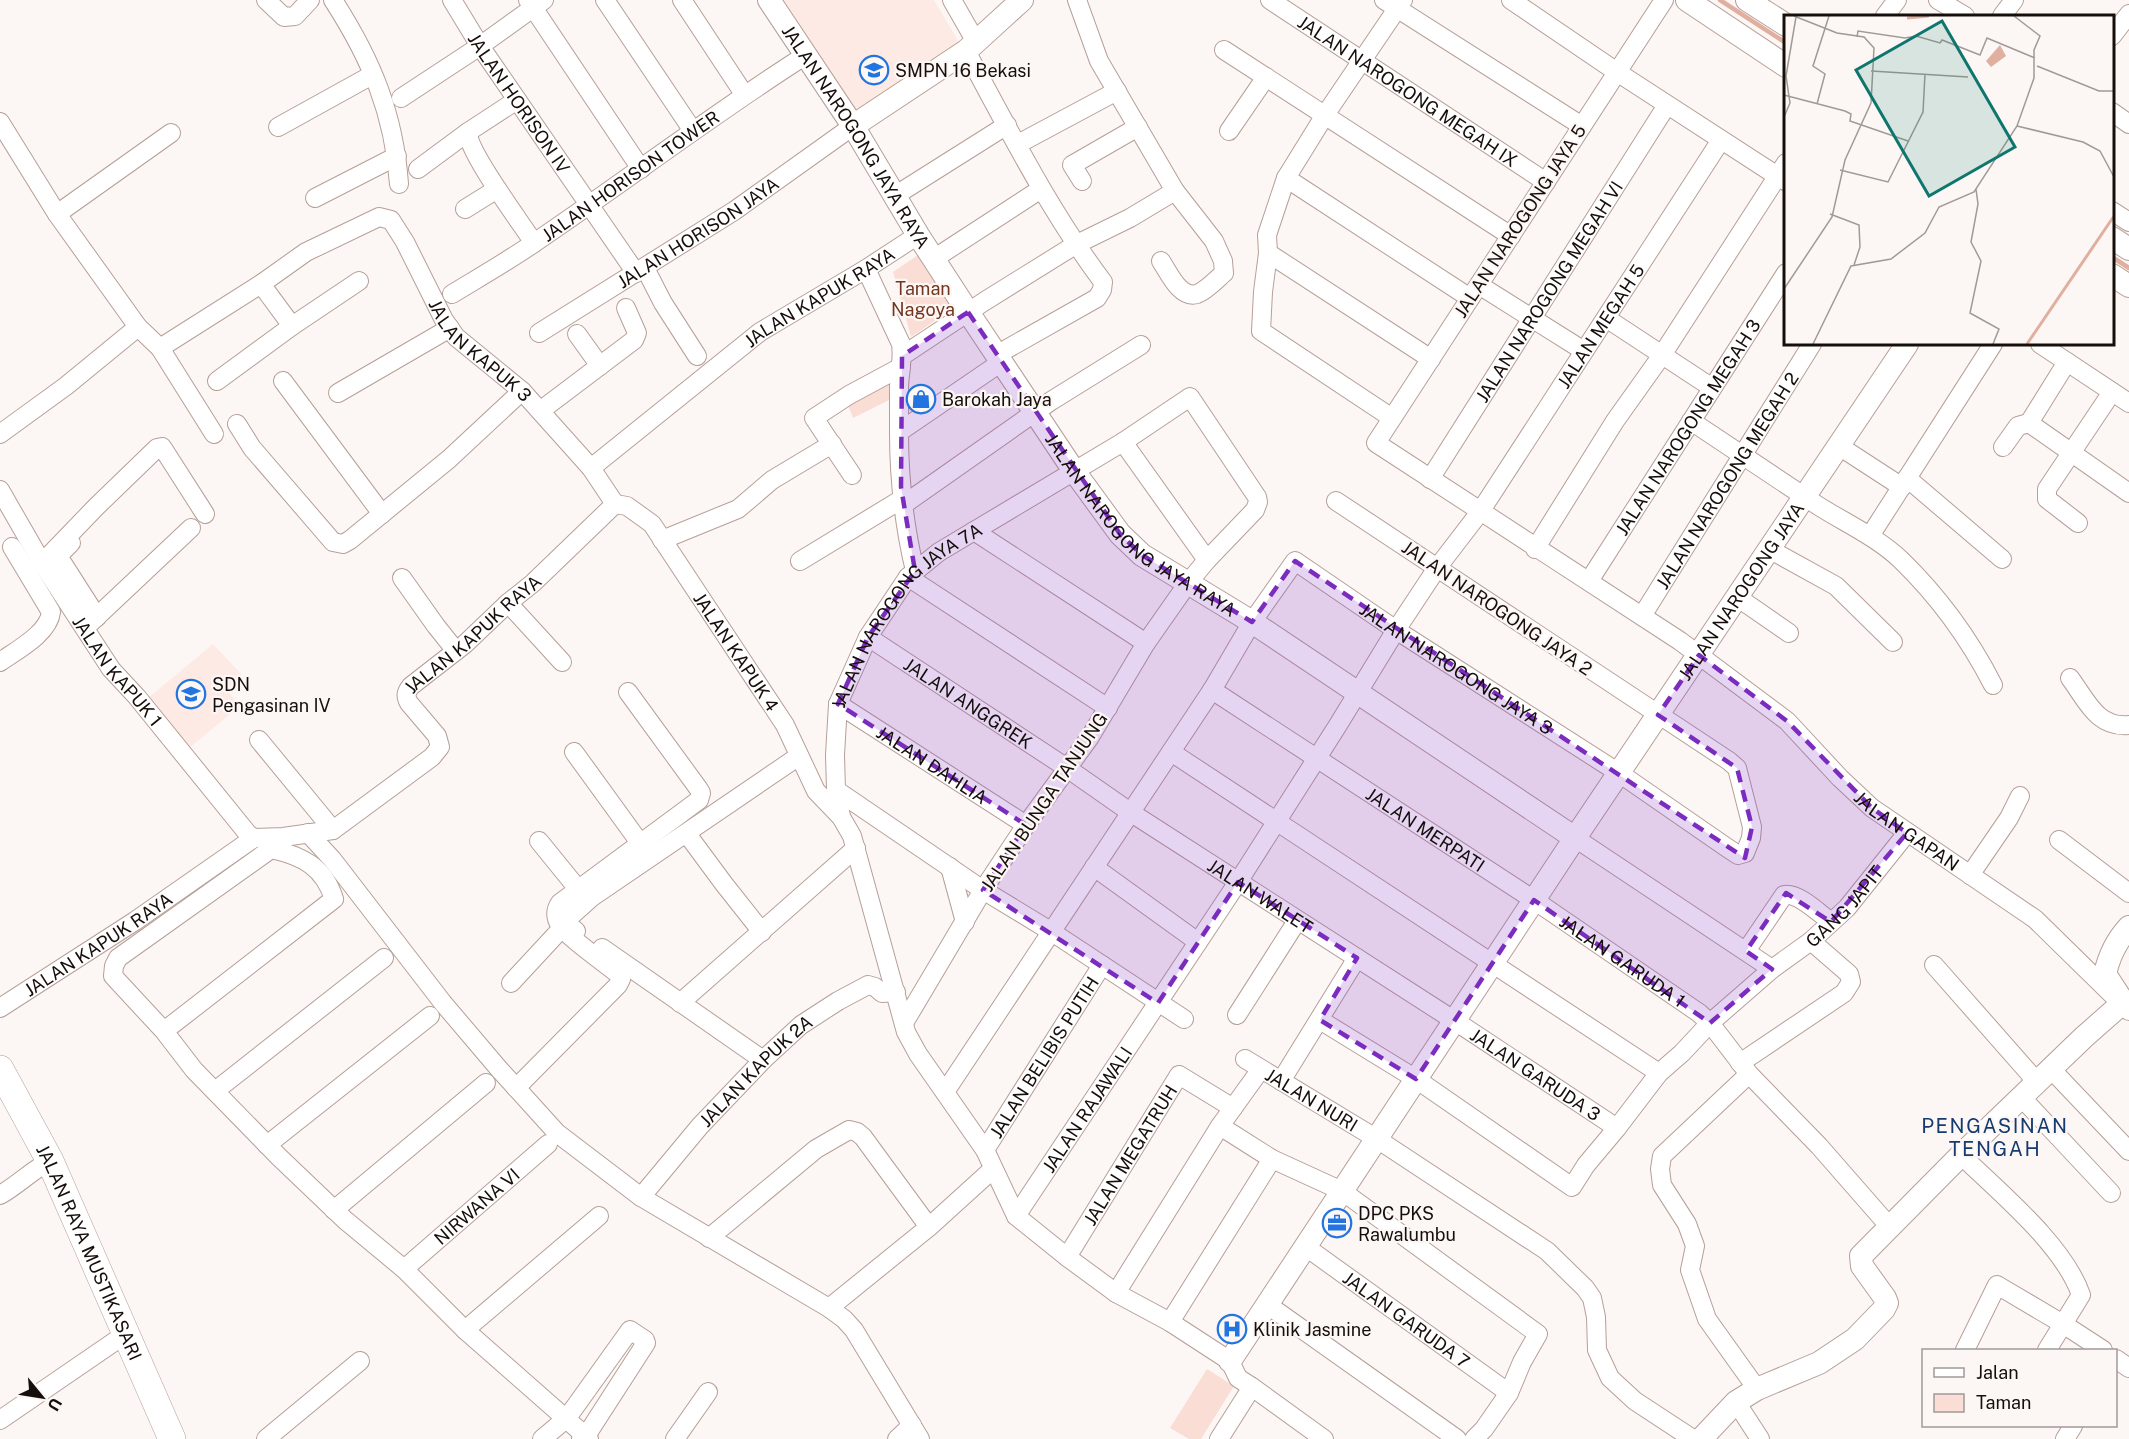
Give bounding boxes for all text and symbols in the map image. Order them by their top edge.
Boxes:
street label: JALAN NAROGONG MEGAH IX [1294,11,1521,171]
inset map [1784,15,2114,345]
street label: JALAN NAROGONG JAYA RAYA [778,21,934,252]
street label: JALAN HORISON IV [464,29,575,177]
school or university icon: SMPN 16 Bekasi [858,54,890,86]
place label: SMPN 16 Bekasi [895,60,1031,81]
street label: JALAN HORISON TOWER [538,106,723,245]
street label: JALAN NAROGONG JAYA 5 [1450,121,1590,321]
street label: JALAN HORISON JAYA [613,172,783,292]
street label: JALAN NAROGONG MEGAH VI [1471,177,1627,406]
street label: JALAN KAPUK RAYA [740,243,899,351]
street label: JALAN MEGAH 5 [1553,260,1648,392]
park label: Taman Nagoya [891,278,955,320]
street label: JALAN KAPUK 3 [425,296,536,405]
street label: JALAN NAROGONG MEGAH 3 [1611,315,1764,539]
street label: JALAN NAROGONG MEGAH 2 [1651,368,1802,593]
shop icon: Barokah Jaya [905,383,937,415]
place label: Barokah Jaya [942,389,1052,410]
street label: JALAN NAROGONG JAYA RAYA [1041,429,1240,620]
street label: JALAN NAROGONG JAYA [1674,498,1808,684]
street label: JALAN NAROGONG JAYA 7A [827,518,986,709]
street label: JALAN NAROGONG JAYA 2 [1398,536,1596,680]
street label: JALAN KAPUK RAYA [399,570,546,697]
street label: JALAN KAPUK 4 [690,588,783,715]
street label: JALAN NAROGONG JAYA 3 [1356,598,1557,738]
street label: JALAN KAPUK 1 [69,612,167,730]
street label: JALAN ANGGREK [900,653,1036,753]
place label: SDN Pengasinan IV [212,674,331,716]
school or university icon: SDN Pengasinan IV [175,678,207,710]
street label: JALAN BUNGA TANJUNG [976,709,1112,895]
street label: JALAN DAHLIA [873,721,992,808]
street label: JALAN MERPATI [1362,783,1489,876]
street label: JALAN GAPAN [1850,787,1963,875]
street label: JALAN WALET [1204,854,1317,937]
street label: GANG JAPIT [1801,861,1887,951]
street label: JALAN KAPUK RAYA [20,888,176,1000]
street label: JALAN GARUDA 1 [1556,910,1690,1011]
street label: JALAN BELIBIS PUTIH [985,972,1103,1142]
street label: JALAN KAPUK 2A [695,1010,816,1131]
street label: JALAN GARUDA 3 [1467,1024,1605,1125]
street label: JALAN RAJAWALI [1038,1043,1136,1176]
street label: JALAN NURI [1262,1064,1362,1135]
street label: JALAN MEGATRUH [1079,1081,1181,1229]
district label: PENGASINAN TENGAH [1921,1114,2069,1161]
street label: JALAN RAYA MUSTIKASARI [32,1140,147,1363]
street label: NIRWANA VI [430,1163,523,1249]
place label: DPC PKS Rawalumbu [1358,1203,1456,1245]
office icon: DPC PKS Rawalumbu [1321,1207,1353,1239]
street label: JALAN GARUDA 7 [1339,1267,1474,1372]
hospital icon: Klinik Jasmine [1216,1313,1248,1345]
place label: Klinik Jasmine [1253,1319,1371,1340]
legend [1922,1349,2117,1427]
text: Jalan [1976,1362,2019,1383]
north arrow [12,1367,72,1427]
text: Taman [1976,1392,2031,1413]
text: U [43,1394,66,1414]

